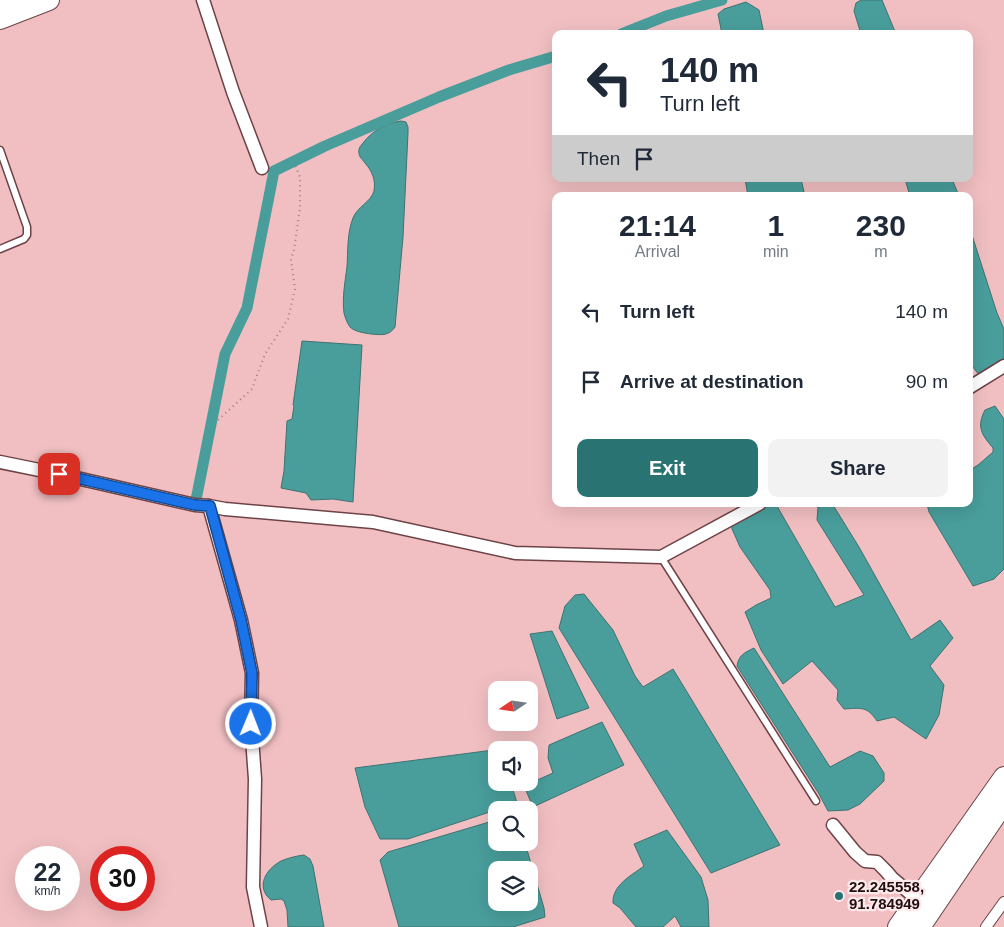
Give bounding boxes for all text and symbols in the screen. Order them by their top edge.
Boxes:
icon: left [577,50,642,115]
text: 140 m [660,50,759,89]
text: Turn left [660,91,740,116]
icon: arrive [630,145,658,173]
text: Then [577,148,620,169]
text: 21:14 [619,209,696,242]
text: 1 [767,209,784,242]
text: 230 [856,209,906,242]
text: Arrival [635,243,680,260]
text: min [763,243,789,260]
text: m [874,243,887,260]
icon: left [577,298,605,326]
text: Turn left [620,301,695,322]
text: 140 m [895,301,948,322]
icon: arrive [577,368,605,396]
text: Arrive at destination [620,371,804,392]
text: 90 m [906,371,948,392]
button: Exit [577,439,758,497]
button: Share [768,439,948,497]
pin [38,453,80,495]
icon: arrive [45,460,73,488]
north arrow [488,681,538,731]
map controls [488,681,538,911]
position arrow [224,697,276,749]
button: sound [488,741,538,791]
button: search [488,801,538,851]
speed limit sign: 30 [90,846,155,911]
text: 22 [34,858,61,886]
button: layers [488,861,538,911]
place label: 22.245558, 91.784949 [849,878,924,912]
text: km/h [34,884,61,898]
marker: 22.245558, 91.784949 [833,890,845,902]

